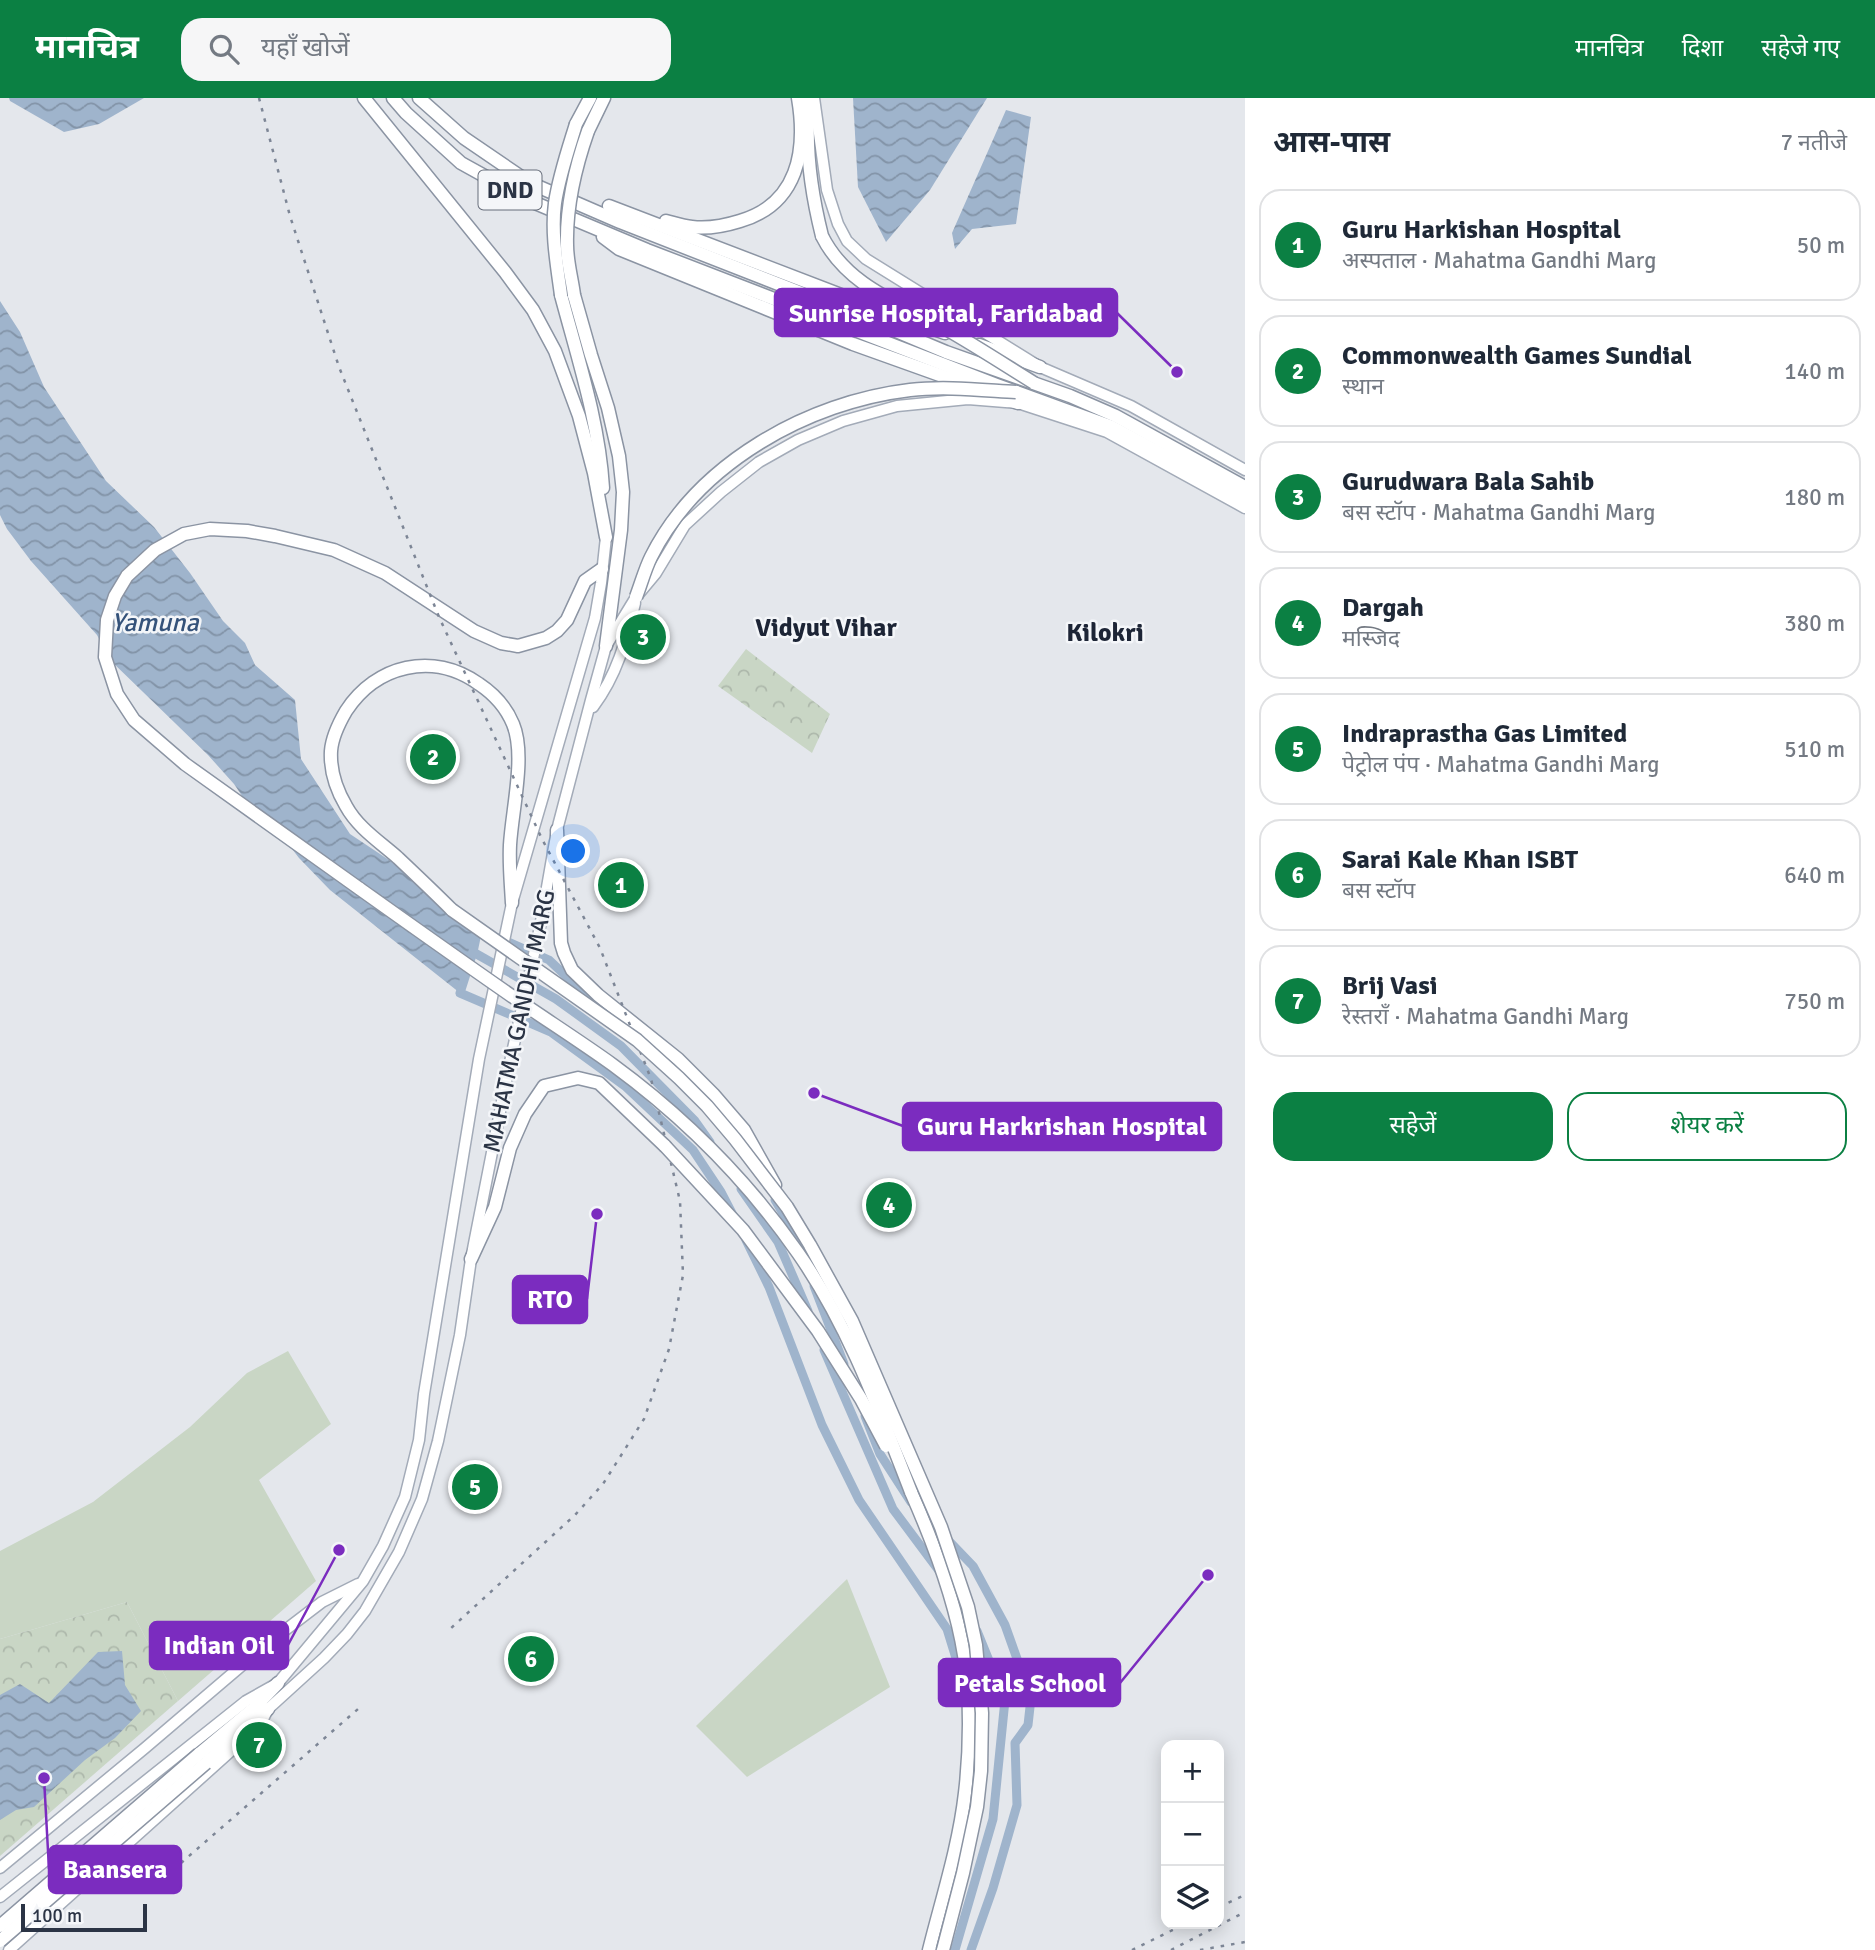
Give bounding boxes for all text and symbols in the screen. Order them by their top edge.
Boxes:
search box [181,18,671,81]
text: मानचित्र [35,27,139,68]
icon: search [205,30,243,68]
text: यहाँ खोजें [261,32,350,64]
text: मानचित्र [1575,33,1644,63]
text: दिशा [1682,33,1723,63]
text: सहेजे गए [1761,33,1840,63]
text: आस-पास [1273,124,1390,161]
text: 7 नतीजे [1781,128,1847,157]
road number: DND [478,170,542,209]
text: Guru Harkishan Hospital [1342,214,1621,246]
text: 1 [1292,231,1304,260]
text: 50 m [1797,231,1845,260]
text: अस्पताल · Mahatma Gandhi Marg [1342,246,1656,275]
callout: Sunrise Hospital, Faridabad [775,289,1117,336]
text: Sunrise Hospital, Faridabad [789,298,1103,330]
text: Commonwealth Games Sundial [1342,340,1692,372]
text: 2 [1292,357,1304,386]
text: 140 m [1784,357,1845,386]
text: स्थान [1342,372,1384,401]
text: Gurudwara Bala Sahib [1342,466,1594,498]
text: 3 [1292,483,1304,512]
text: 180 m [1784,483,1845,512]
text: बस स्टॉप · Mahatma Gandhi Marg [1342,498,1655,527]
text: Dargah [1342,592,1424,624]
water label: Yamuna [111,607,200,639]
text: 4 [1292,609,1304,638]
text: 380 m [1784,609,1845,638]
pin: 3 [620,611,666,663]
district label: Vidyut Vihar [755,612,897,644]
district label: Kilokri [1066,617,1144,649]
text: मस्जिद [1342,624,1400,653]
text: Indraprastha Gas Limited [1342,718,1627,750]
pin: 2 [410,731,456,783]
text: 5 [1292,735,1304,764]
text: 510 m [1784,735,1845,764]
text: पेट्रोल पंप · Mahatma Gandhi Marg [1342,750,1659,779]
your location [556,834,590,868]
text: Sarai Kale Khan ISBT [1342,844,1578,876]
pin: 1 [598,859,644,911]
text: 6 [1292,861,1304,890]
text: 640 m [1784,861,1845,890]
text: बस स्टॉप [1342,876,1415,905]
street label: MAHATMA GANDHI MARG [476,887,562,1155]
text: Brij Vasi [1342,970,1438,1002]
text: 7 [1292,987,1304,1016]
text: 750 m [1784,987,1845,1016]
text: रेस्तराँ · Mahatma Gandhi Marg [1342,1002,1629,1031]
button: सहेजें [1273,1092,1553,1161]
button: शेयर करें [1567,1092,1847,1161]
callout: Guru Harkrishan Hospital [903,1103,1221,1150]
text: Guru Harkrishan Hospital [917,1111,1207,1143]
pin: 4 [866,1179,912,1231]
callout: RTO [513,1276,587,1323]
text: RTO [527,1284,573,1316]
pin: 5 [452,1461,498,1513]
callout: Indian Oil [150,1622,288,1669]
text: Indian Oil [164,1630,274,1662]
pin: 6 [508,1633,554,1685]
callout: Petals School [939,1659,1120,1706]
text: Petals School [954,1668,1106,1700]
pin: 7 [236,1719,282,1771]
map controls [1161,1740,1224,1929]
button: + [1161,1740,1224,1803]
button: − [1161,1803,1224,1866]
callout: Baansera [49,1846,181,1893]
text: Baansera [63,1854,167,1886]
button: layers [1161,1866,1224,1929]
scale bar [21,1901,147,1933]
text: 100 m [32,1904,82,1928]

